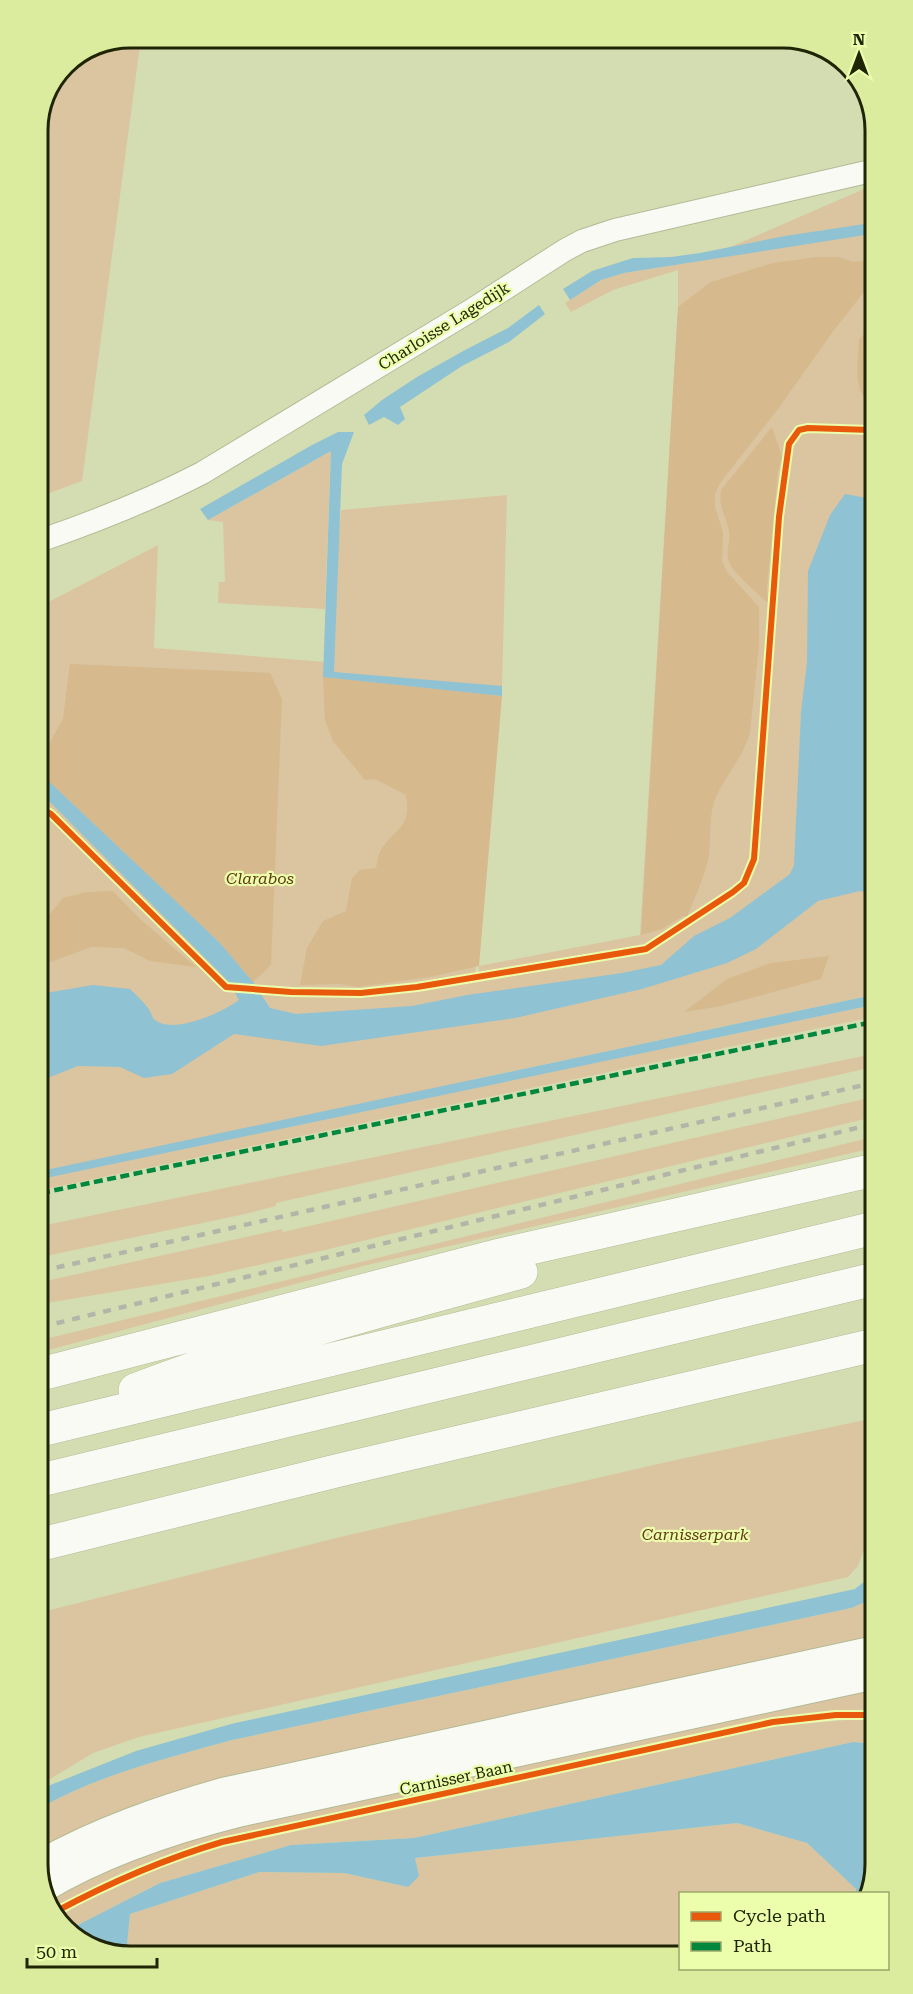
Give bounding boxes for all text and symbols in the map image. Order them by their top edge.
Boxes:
north arrow [829,24,889,84]
text: N [853,30,865,49]
street label: Charloisse Lagedijk [375,278,513,374]
park label: Clarabos [226,869,294,888]
park label: Carnisserpark [642,1525,749,1544]
street label: Carnisser Baan [398,1757,514,1799]
legend [679,1892,889,1970]
text: Cycle path [733,1905,826,1926]
scale bar [27,1931,158,1969]
text: Path [733,1935,772,1956]
text: 50 m [36,1941,77,1962]

